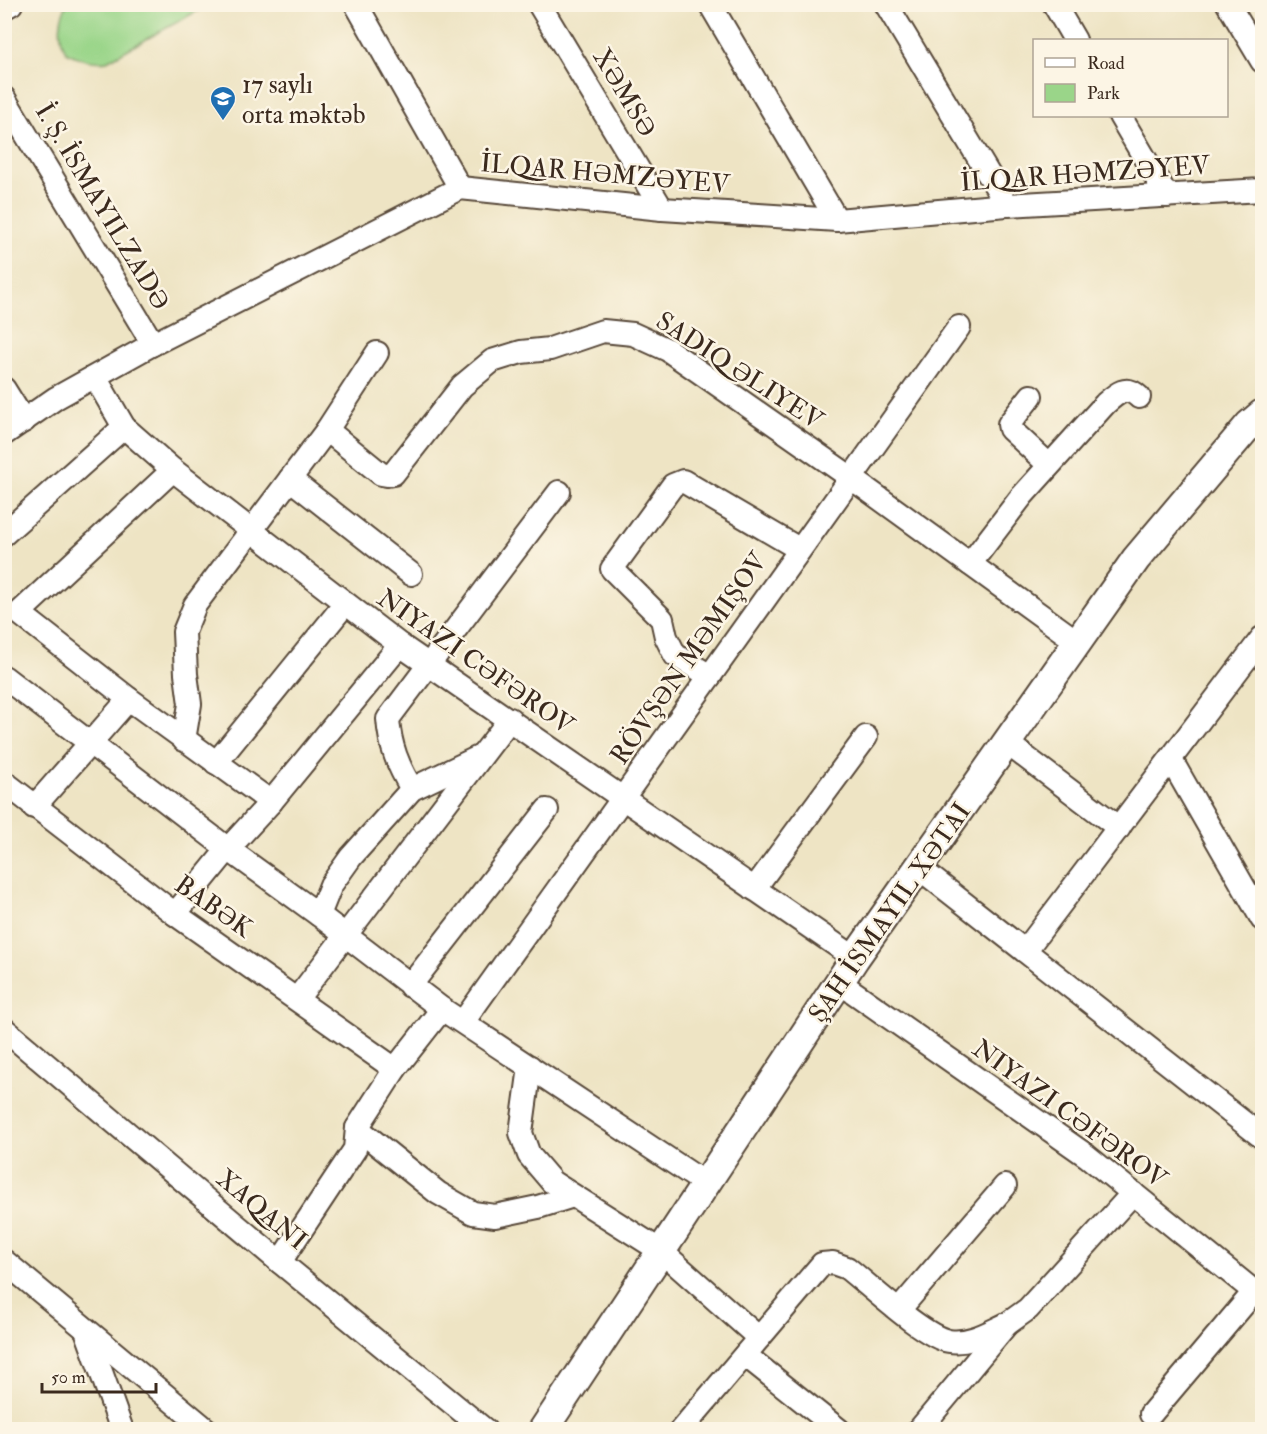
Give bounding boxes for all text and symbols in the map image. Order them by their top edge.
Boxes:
legend [1033,39,1228,117]
street label: XƏMSƏ [585,43,663,142]
text: Road [1087,52,1125,75]
place label: 17 saylı orta məktəb [242,69,365,131]
text: Park [1087,82,1120,105]
school or university icon: 17 saylı orta məktəb [208,84,238,122]
street label: İ. Ş. İSMAYILZADƏ [28,96,178,316]
street label: İLQAR HƏMZƏYEV [479,145,733,201]
street label: İLQAR HƏMZƏYEV [959,147,1213,199]
street label: SADIQ ƏLIYEV [650,305,830,438]
street label: RÖVŞƏN MƏMIŞOV [603,544,775,771]
street label: NIYAZI CƏFƏROV [371,582,581,743]
street label: ŞAH İSMAYIL XƏTAI [800,795,978,1029]
street label: BABƏK [168,869,259,946]
street label: NIYAZI CƏFƏROV [966,1033,1174,1196]
street label: XAQANI [210,1163,313,1257]
scale bar [42,1356,156,1394]
text: 50 m [51,1366,86,1389]

